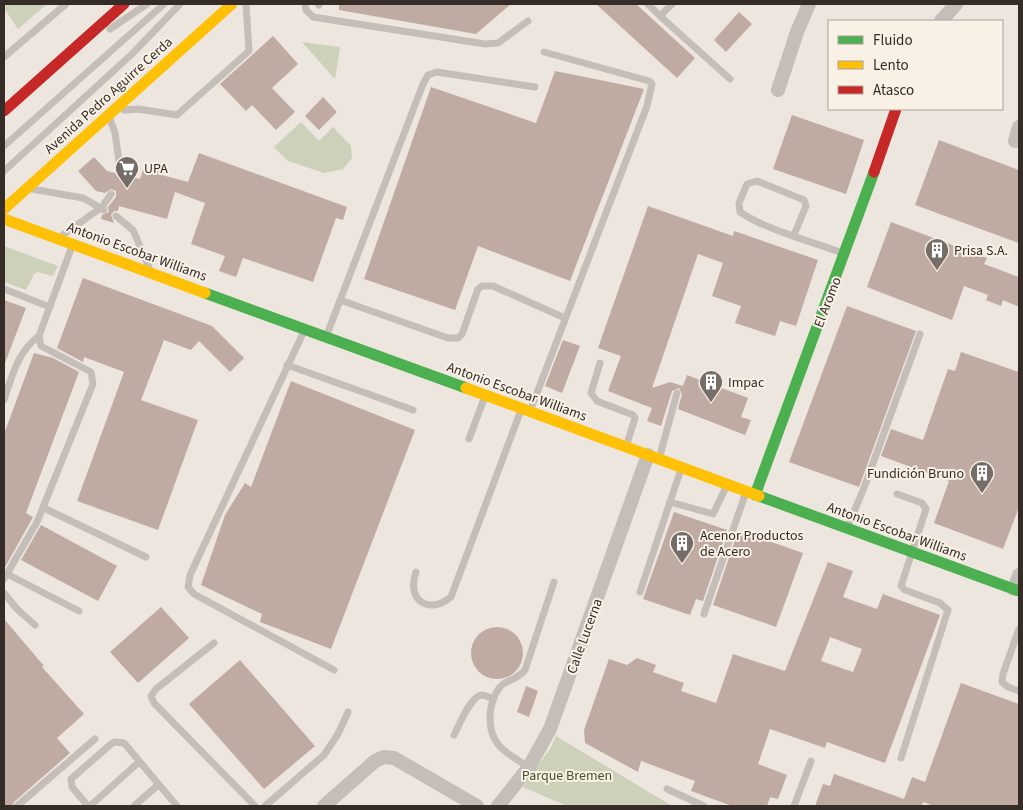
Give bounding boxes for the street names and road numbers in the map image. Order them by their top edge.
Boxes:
street label: Avenida Pedro Aguirre Cerda [40,33,177,159]
street label: Antonio Escobar Williams [64,217,210,287]
street label: El Aromo [809,274,847,331]
street label: Antonio Escobar Williams [444,357,590,427]
street label: Antonio Escobar Williams [824,497,970,567]
street label: Calle Lucerna [562,596,608,677]

